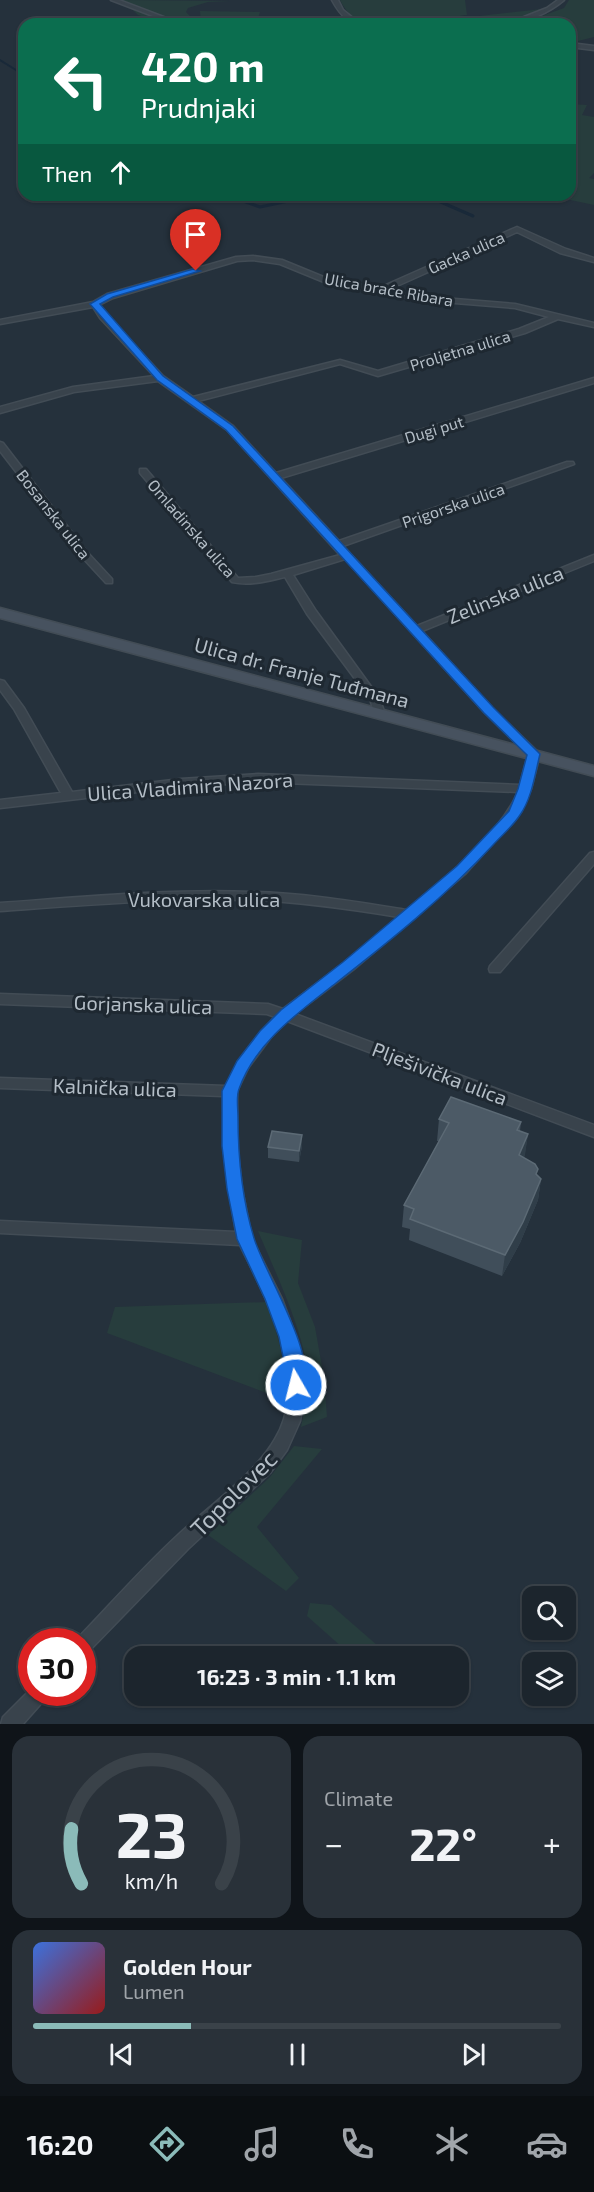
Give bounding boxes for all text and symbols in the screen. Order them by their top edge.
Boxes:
text: 420 m [141,40,265,90]
icon: left [42,42,120,120]
text: Prudnjaki [141,91,256,123]
icon: ahead [104,156,137,189]
text: Then [42,160,92,186]
pin [170,209,221,271]
icon: arrive [179,218,212,251]
street label: Gacka ulica [425,227,507,277]
street label: Ulica braće Ribara [323,268,455,310]
street label: Proljetna ulica [407,326,513,375]
street label: Dugi put [402,411,466,447]
street label: Bosanska ulica [13,465,95,563]
street label: Omladinska ulica [144,475,240,581]
street label: Prigorska ulica [399,479,507,531]
street label: Zelinska ulica [443,560,567,628]
street label: Ulica dr. Franje Tuđmana [192,632,412,712]
street label: Ulica Vladimira Nazora [86,767,294,805]
street label: Vukovarska ulica [128,887,280,911]
street label: Gorjanska ulica [73,990,213,1018]
street label: Plješivička ulica [369,1036,511,1110]
street label: Kalnička ulica [53,1073,177,1101]
position arrow [264,1353,328,1417]
street label: Topolovec [184,1444,282,1542]
map controls [522,1586,576,1706]
button: search [522,1586,576,1640]
speed limit sign: 30 [18,1628,96,1706]
button: layers [522,1652,576,1706]
text: 16:23 · 3 min · 1.1 km [197,1663,396,1689]
text: Climate [324,1786,393,1810]
text: 23 [116,1796,187,1871]
text: 22° [409,1816,477,1870]
text: − [324,1823,343,1863]
text: + [543,1823,561,1863]
text: km/h [125,1868,178,1893]
text: Golden Hour [123,1953,252,1979]
text: Lumen [123,1979,185,2003]
icon: previous [105,2038,138,2071]
icon: pause [281,2038,314,2071]
icon: next [457,2038,490,2071]
icon: directions [146,2123,188,2165]
icon: music [241,2123,283,2165]
icon: phone [336,2123,378,2165]
icon: climate [431,2123,473,2165]
icon: car [526,2123,568,2165]
text: 16:20 [26,2128,94,2160]

